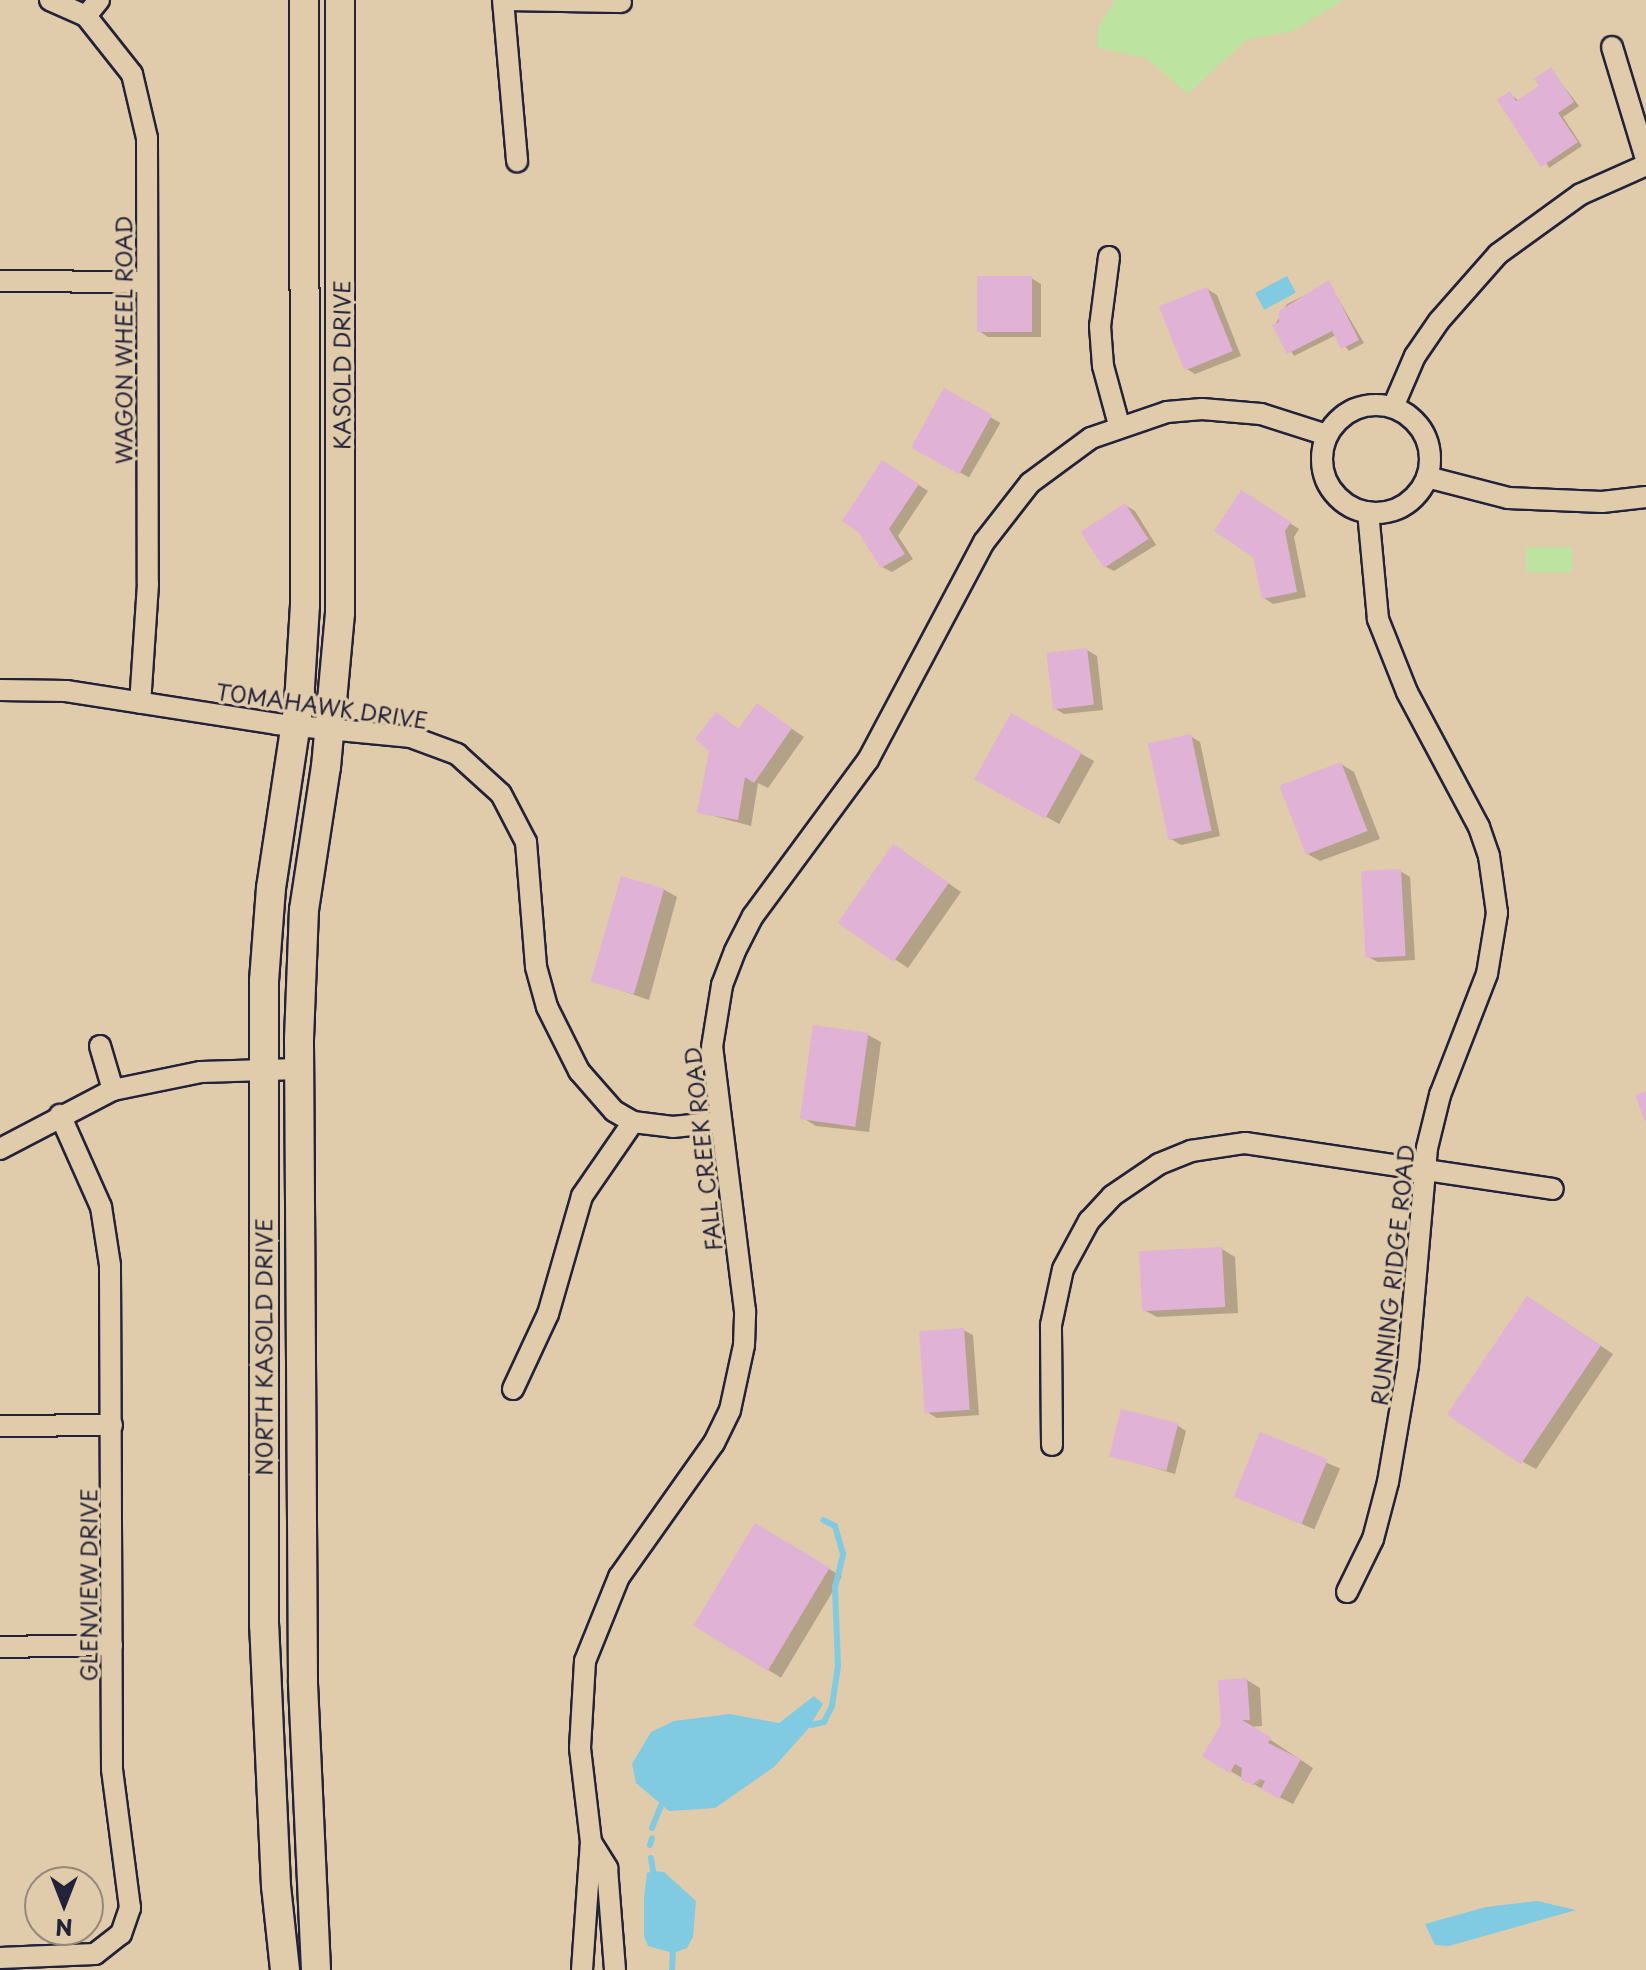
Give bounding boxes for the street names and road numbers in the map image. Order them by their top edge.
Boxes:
street label: WAGON WHEEL ROAD [110,213,136,467]
street label: KASOLD DRIVE [328,280,354,450]
street label: TOMAHAWK DRIVE [214,677,430,733]
street label: FALL CREEK ROAD [678,1044,726,1254]
street label: RUNNING RIDGE ROAD [1365,1143,1419,1407]
street label: NORTH KASOLD DRIVE [250,1218,276,1476]
street label: GLENVIEW DRIVE [75,1488,101,1682]

